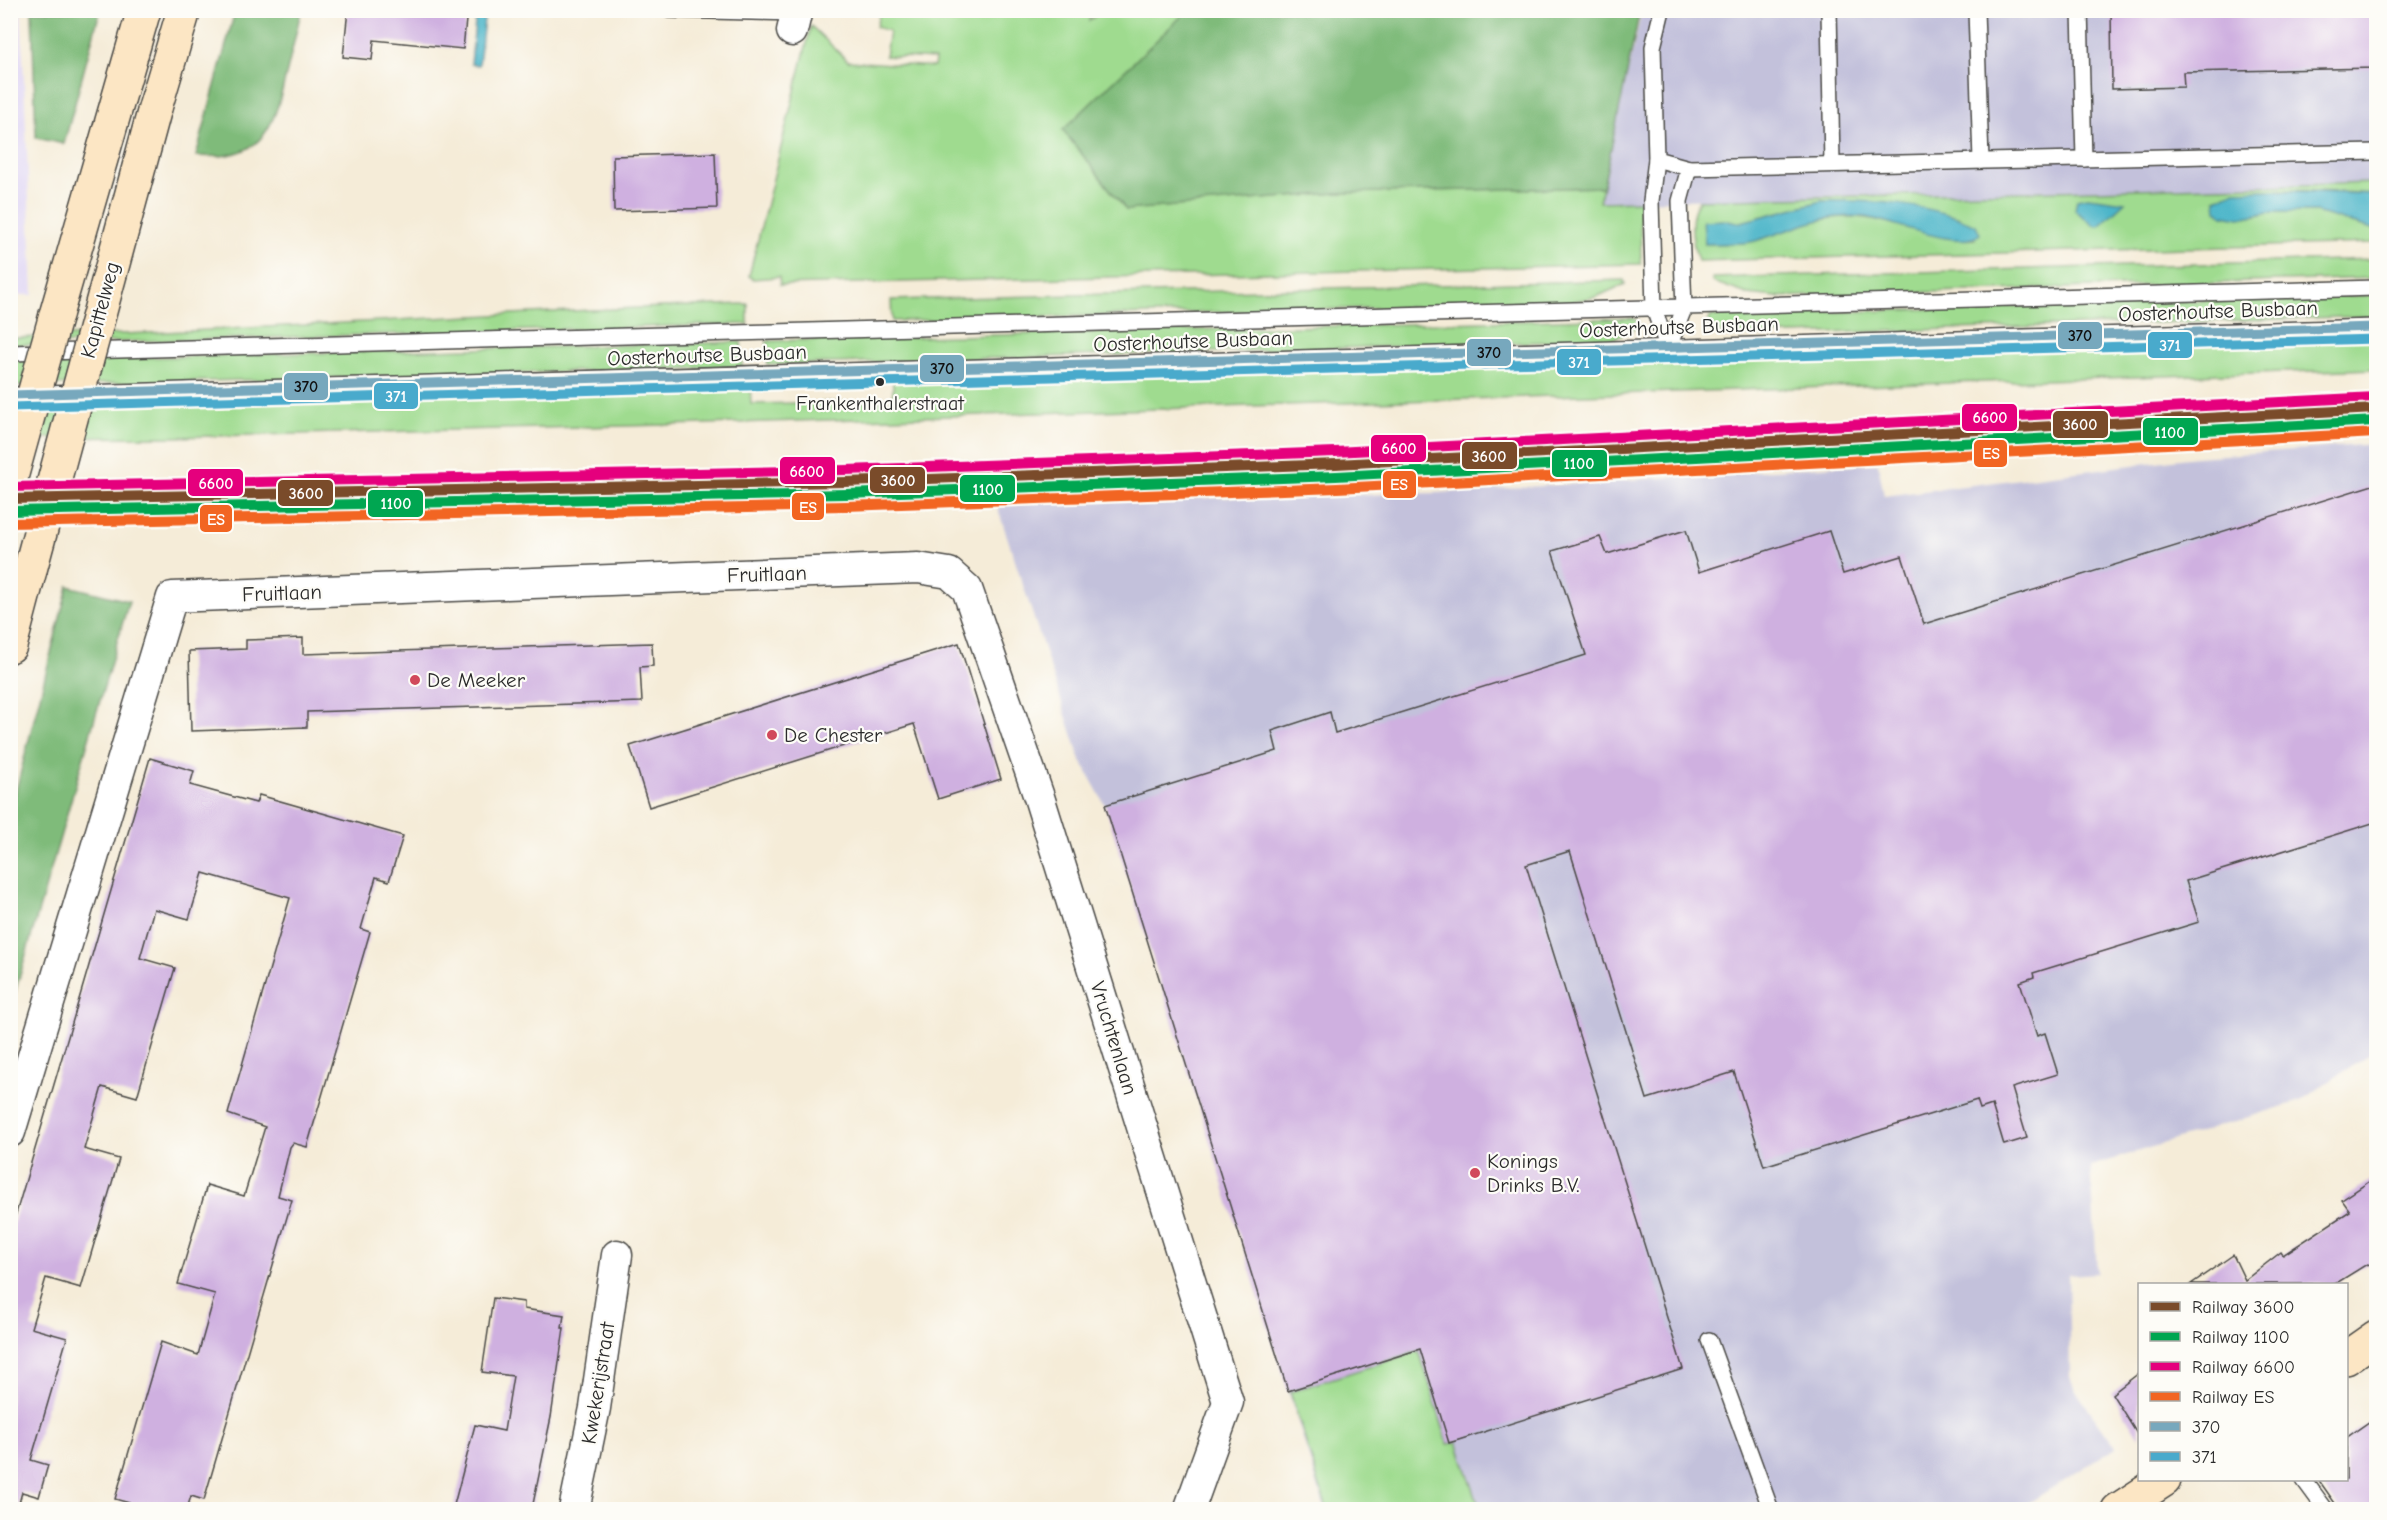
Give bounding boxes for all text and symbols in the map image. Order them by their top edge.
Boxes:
street label: Kapittelweg [76,259,124,361]
street label: Oosterhoutse Busbaan [2118,296,2318,326]
street label: Oosterhoutse Busbaan [1579,312,1779,342]
line badge: 370 [2057,321,2103,350]
street label: Oosterhoutse Busbaan [1093,326,1293,356]
text: 370 [2068,327,2092,345]
line badge: 371 [2147,331,2193,359]
text: 371 [2159,337,2181,355]
line badge: 370 [1466,338,1512,367]
street label: Oosterhoutse Busbaan [607,340,807,370]
text: 370 [1477,344,1501,362]
line badge: 371 [1556,348,1602,376]
line badge: 370 [919,354,965,383]
text: 371 [1568,354,1590,372]
text: 370 [930,360,954,378]
line badge: 370 [283,372,329,401]
marker: Frankenthalerstraat [874,376,886,388]
text: 370 [294,378,318,396]
line badge: 371 [373,382,419,410]
text: 371 [385,388,407,406]
place label: Frankenthalerstraat [796,392,965,415]
line badge: 6600 [1961,403,2018,432]
text: 6600 [1972,409,2008,427]
line badge: 3600 [2052,410,2109,439]
text: 3600 [2063,416,2097,434]
line badge: 1100 [2142,417,2199,446]
text: 1100 [2155,424,2185,442]
line badge: 6600 [1370,434,1427,463]
line badge: ES [1973,439,2008,468]
text: 6600 [1381,440,1417,458]
line badge: 3600 [1461,441,1518,470]
text: ES [1982,445,2000,463]
text: 3600 [1472,448,1506,466]
line badge: 1100 [1551,449,1608,478]
text: 1100 [1564,455,1594,473]
line badge: 6600 [779,456,836,485]
text: 6600 [789,463,825,481]
line badge: 3600 [869,466,926,494]
line badge: 6600 [187,468,244,497]
line badge: ES [1382,470,1417,499]
text: 3600 [881,472,915,490]
line badge: 1100 [959,474,1016,503]
text: 6600 [198,475,234,493]
text: ES [1390,476,1408,494]
line badge: 3600 [277,479,334,507]
text: 1100 [973,481,1003,499]
text: 3600 [289,485,323,503]
line badge: 1100 [367,489,424,518]
line badge: ES [791,492,825,521]
text: 1100 [381,495,411,513]
text: ES [799,499,817,517]
line badge: ES [199,504,233,533]
text: ES [207,511,225,529]
street label: Fruitlaan [727,561,807,587]
street label: Fruitlaan [242,580,322,606]
place label: De Meeker [427,668,526,692]
marker: De Meeker [408,673,422,687]
place label: De Chester [784,723,883,747]
marker: De Chester [765,728,779,742]
street label: Vruchtenlaan [1085,978,1143,1098]
place label: Konings Drinks B.V. [1487,1149,1579,1197]
marker: Konings Drinks B.V. [1468,1166,1482,1180]
legend [2138,1283,2348,1481]
text: Railway 3600 [2192,1297,2294,1318]
street label: Kwekerijstraat [577,1319,620,1446]
text: Railway 1100 [2192,1327,2290,1348]
text: Railway 6600 [2192,1357,2295,1378]
text: Railway ES [2192,1387,2274,1408]
text: 370 [2192,1417,2221,1438]
text: 371 [2192,1447,2217,1468]

